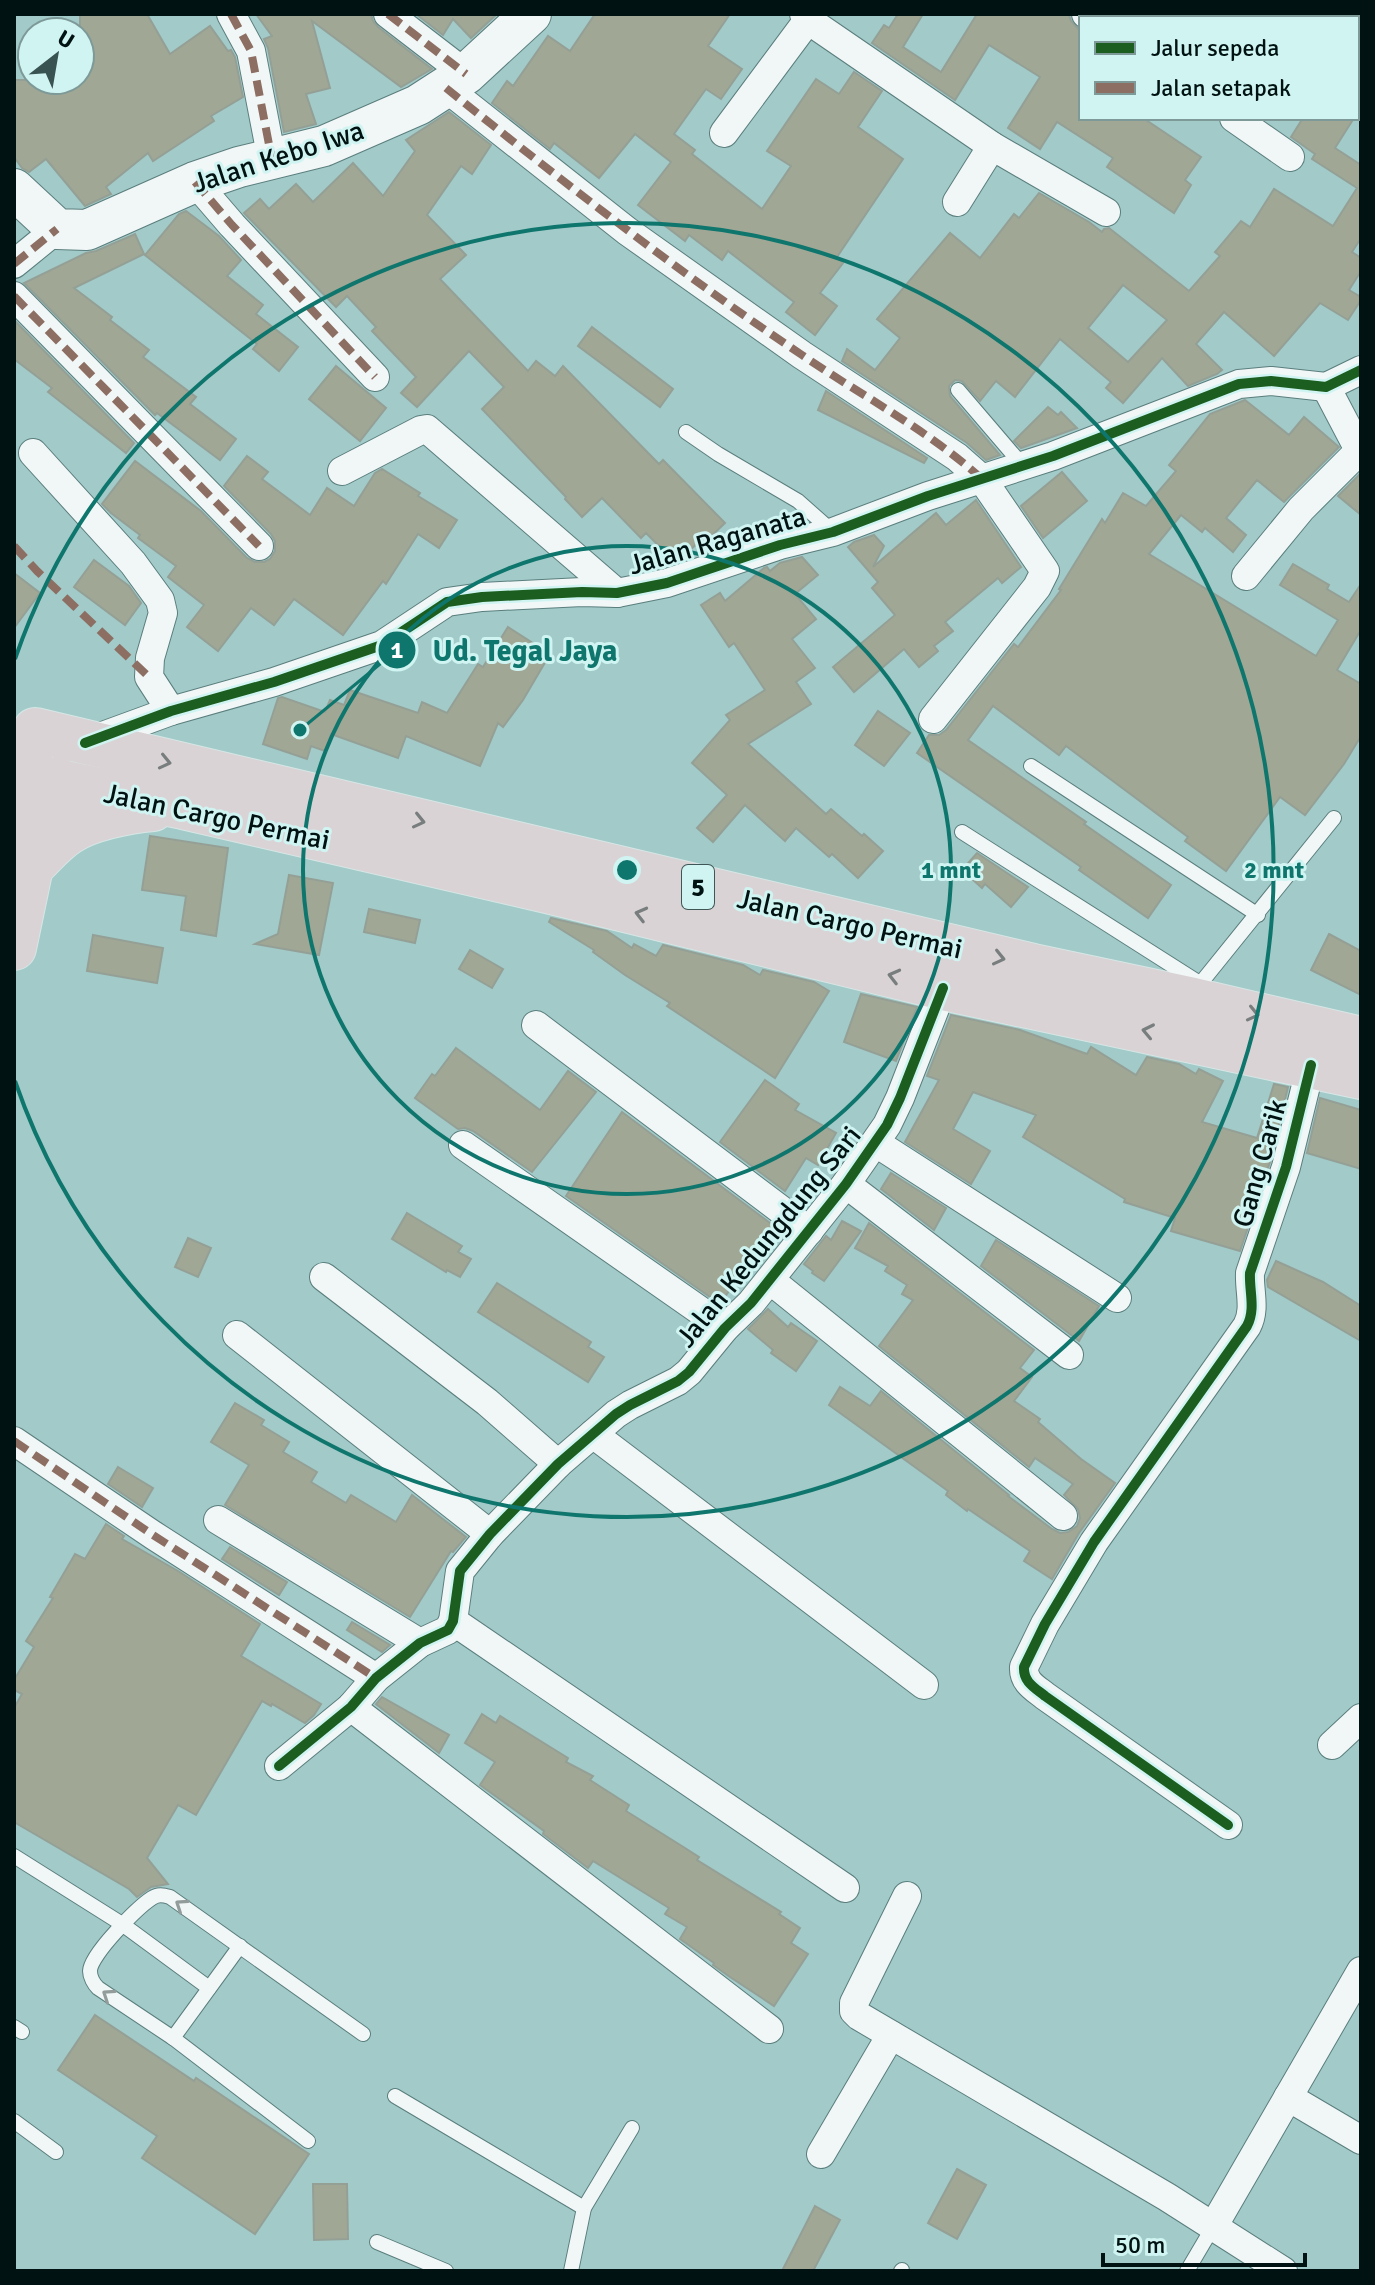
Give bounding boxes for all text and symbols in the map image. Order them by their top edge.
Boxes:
north arrow [16,16,96,96]
legend [1079,16,1359,120]
text: U [53,24,79,55]
text: Jalur sepeda [1151,33,1279,63]
text: Jalan setapak [1151,73,1291,103]
street label: Jalan Kebo Iwa [188,113,368,201]
street label: Jalan Raganata [625,499,810,582]
callout: Ud. Tegal Jaya [377,623,634,677]
text: Ud. Tegal Jaya [432,633,618,670]
text: 1 [391,635,404,665]
one-way arrow [158,752,172,769]
street label: Jalan Cargo Permai [101,776,333,858]
one-way arrow [411,812,425,829]
text: 1 mnt [921,855,981,885]
text: 2 mnt [1244,855,1304,885]
centre of rings [613,856,641,884]
road number: 5 [682,865,714,909]
street label: Jalan Cargo Permai [734,882,966,966]
one-way arrow [635,906,649,923]
one-way arrow [991,948,1005,965]
one-way arrow [887,969,901,986]
one-way arrow [1245,1004,1259,1021]
one-way arrow [1142,1023,1155,1040]
street label: Gang Carik [1225,1095,1294,1231]
street label: Jalan Kedungdung Sari [669,1119,868,1354]
one-way arrow [175,1900,189,1915]
one-way arrow [102,1989,116,2004]
scale bar [1103,2217,1305,2267]
text: 50 m [1115,2230,1165,2260]

